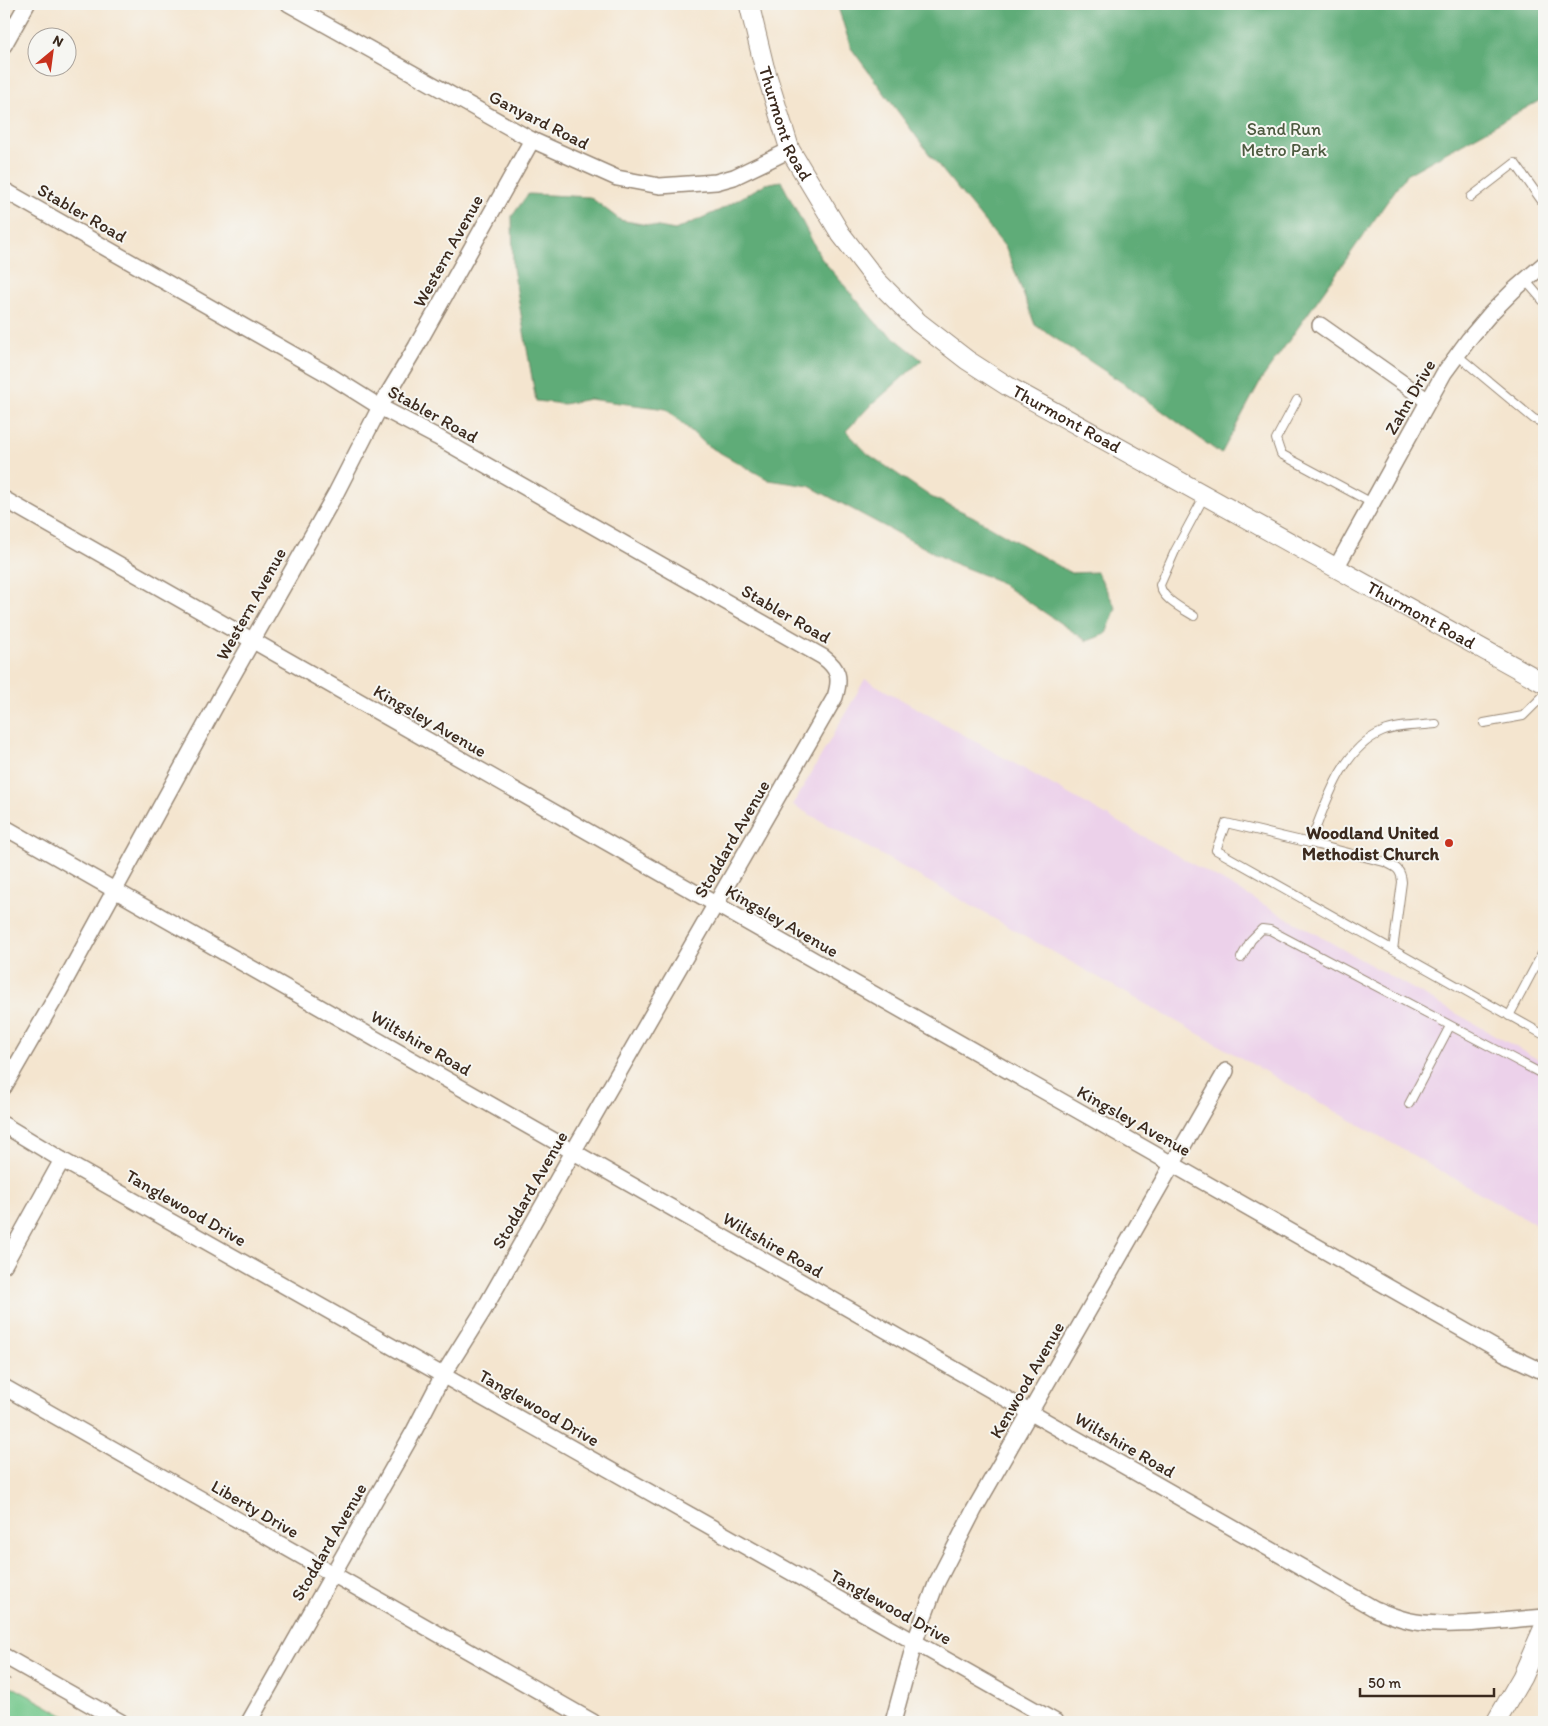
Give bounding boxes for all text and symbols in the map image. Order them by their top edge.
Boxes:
north arrow [28,28,78,78]
text: N [50,31,66,51]
street label: Thurmont Road [754,63,817,185]
street label: Ganyard Road [485,85,593,155]
park label: Sand Run Metro Park [1241,118,1327,161]
street label: Stabler Road [33,179,131,248]
street label: Western Avenue [408,191,488,311]
street label: Zahn Drive [1380,356,1440,438]
street label: Stabler Road [384,380,482,448]
street label: Thurmont Road [1008,380,1125,458]
street label: Western Avenue [211,544,291,664]
street label: Thurmont Road [1363,576,1479,654]
street label: Stabler Road [737,580,835,649]
street label: Kingsley Avenue [370,680,490,762]
street label: Stoddard Avenue [689,776,775,902]
place label: Woodland United Methodist Church [1302,822,1440,865]
marker: Woodland United Methodist Church [1443,837,1455,849]
street label: Kingsley Avenue [722,880,842,962]
street label: Wiltshire Road [367,1005,475,1081]
street label: Kingsley Avenue [1073,1081,1195,1161]
street label: Stoddard Avenue [487,1127,573,1253]
street label: Tanglewood Drive [122,1165,250,1251]
street label: Wiltshire Road [719,1207,827,1283]
street label: Kenwood Avenue [985,1318,1069,1442]
street label: Tanglewood Drive [475,1365,603,1451]
street label: Wiltshire Road [1071,1407,1179,1483]
street label: Liberty Drive [207,1475,303,1543]
street label: Stoddard Avenue [286,1479,372,1605]
street label: Tanglewood Drive [826,1564,956,1650]
scale bar [1360,1666,1494,1698]
text: 50 m [1368,1674,1401,1692]

